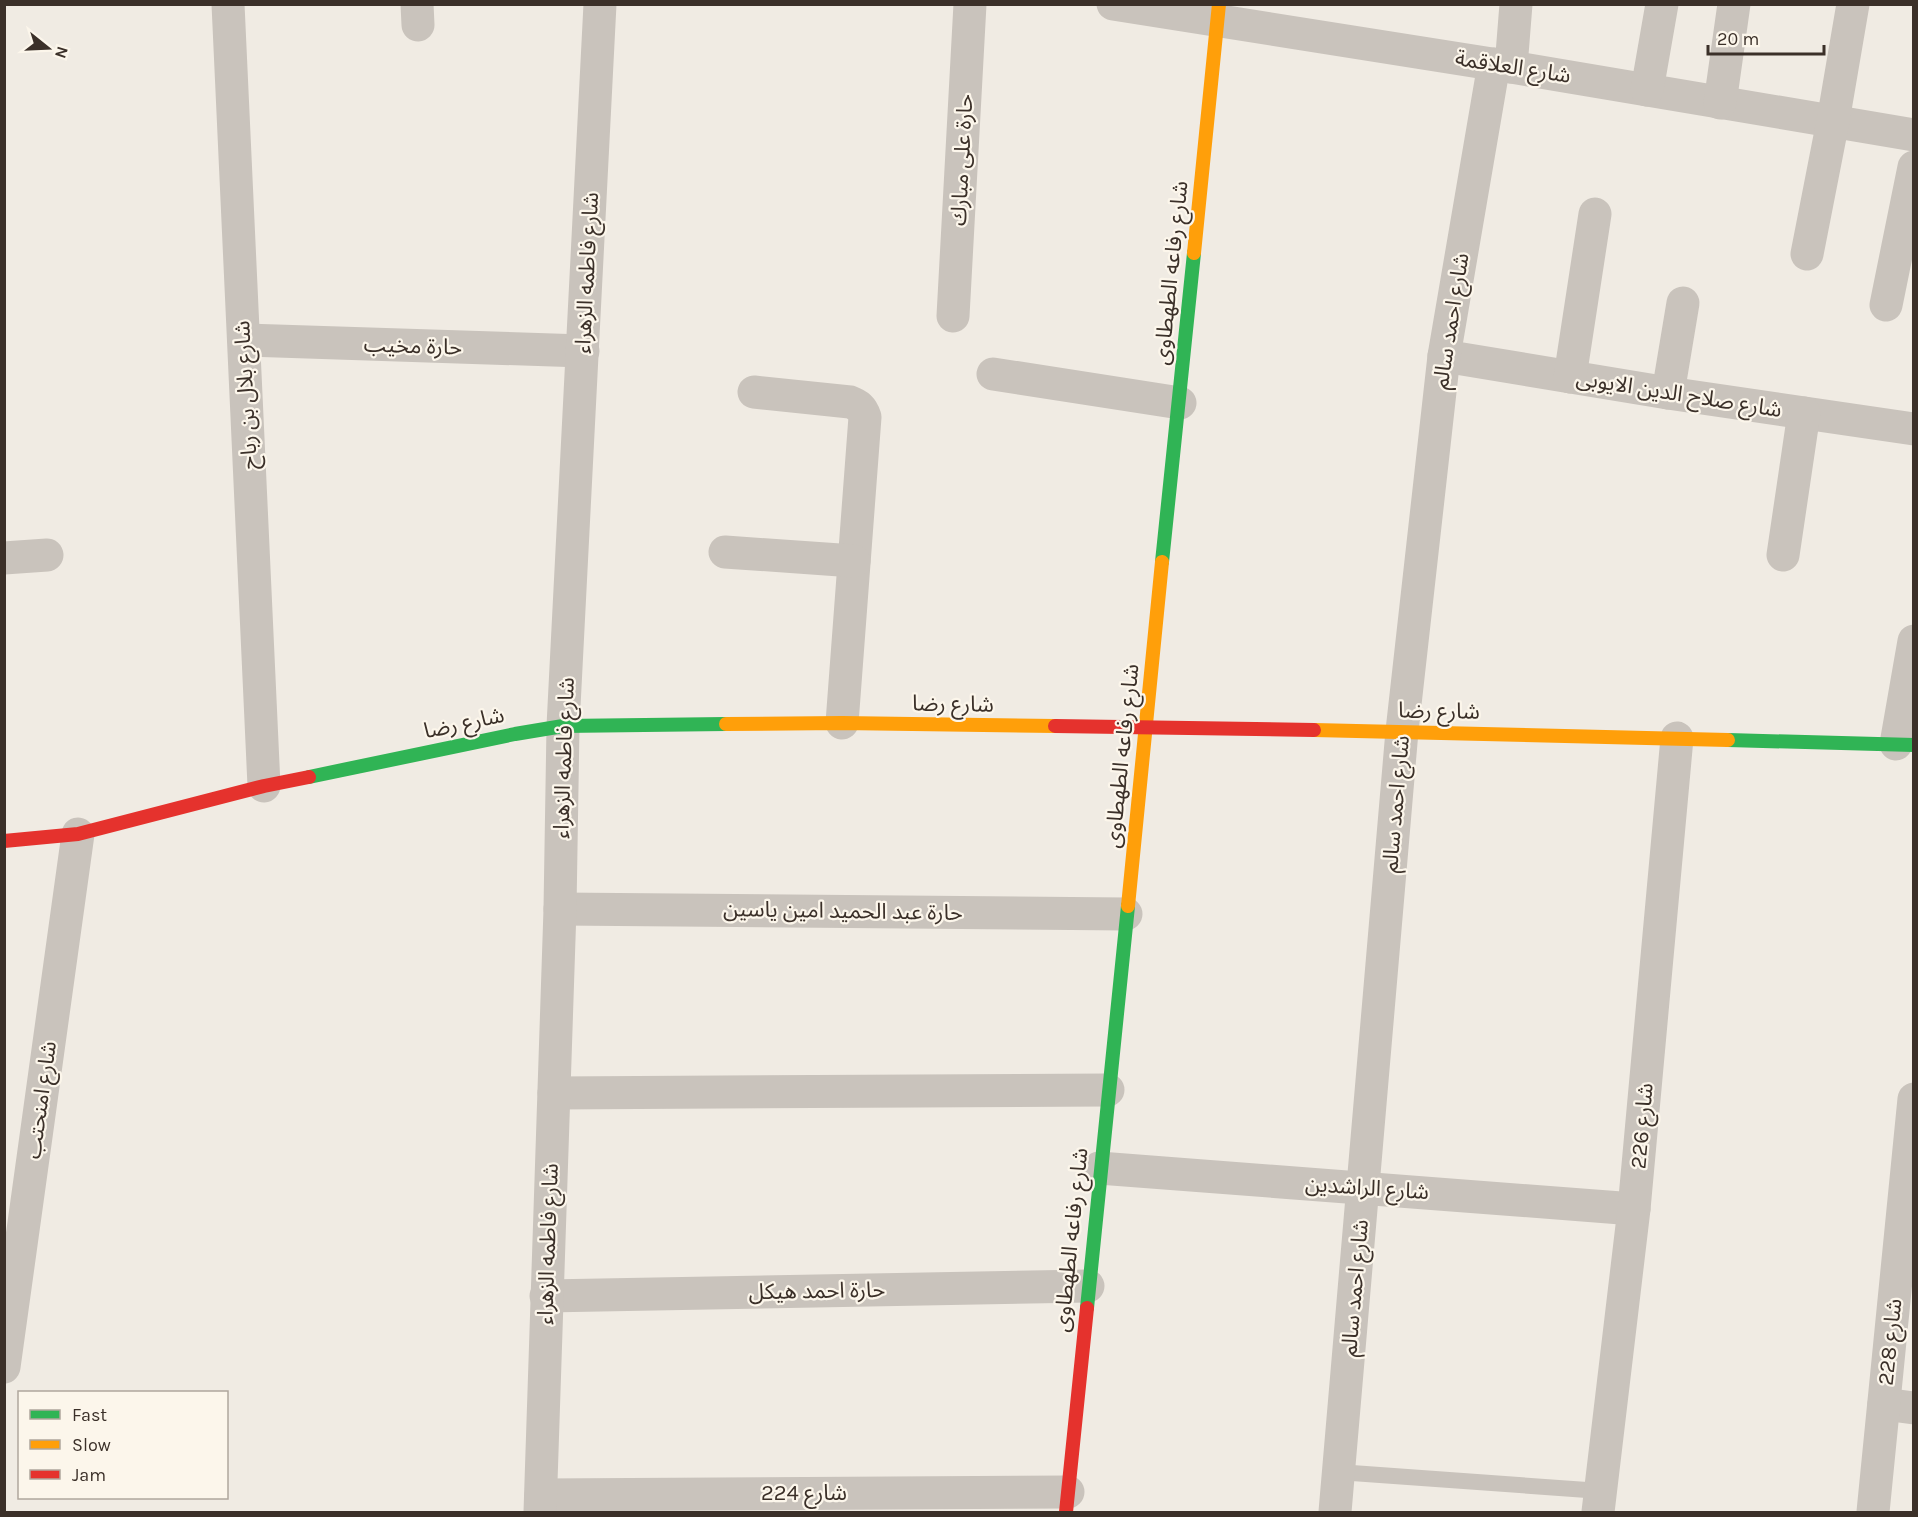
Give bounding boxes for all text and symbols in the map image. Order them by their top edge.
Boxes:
north arrow [18,18,78,78]
scale bar [1708,18,1824,56]
text: 20 m [1717,28,1759,50]
text: N [51,44,73,61]
street label: شارع العلاقمة [1453,45,1573,92]
street label: حارة على مبارك [946,93,978,227]
street label: شارع رفاعه الطهطاوى [1148,180,1197,367]
street label: شارع فاطمه الزهراء [570,192,607,355]
street label: شارع احمد سالم [1427,251,1478,391]
street label: شارع بلال بن رباح [229,320,266,470]
street label: حارة مخيب [363,331,463,361]
street label: شارع صلاح الدين الايوبى [1574,365,1784,426]
street label: شارع رفاعه الطهطاوى [1099,663,1148,850]
street label: شارع فاطمه الزهراء [548,677,583,839]
street label: شارع رضا [912,690,994,721]
street label: شارع رضا [1398,697,1480,728]
street label: شارع رضا [421,702,507,747]
street label: شارع احمد سالم [1377,734,1418,874]
street label: حارة عبد الحميد امين ياسين [723,896,963,926]
street label: شارع امنحتب [20,1039,65,1161]
street label: شارع 226 [1625,1082,1662,1170]
street label: شارع رفاعه الطهطاوى [1048,1147,1097,1334]
street label: شارع فاطمه الزهراء [532,1163,567,1325]
street label: شارع الراشدين [1304,1171,1430,1208]
street label: شارع احمد سالم [1336,1218,1377,1358]
street label: حارة احمد هيكل [748,1277,886,1305]
street label: شارع 228 [1873,1297,1910,1387]
legend [18,1391,228,1499]
text: Fast [72,1404,107,1426]
text: Slow [72,1434,111,1456]
text: Jam [72,1464,106,1486]
street label: شارع 224 [761,1480,847,1509]

